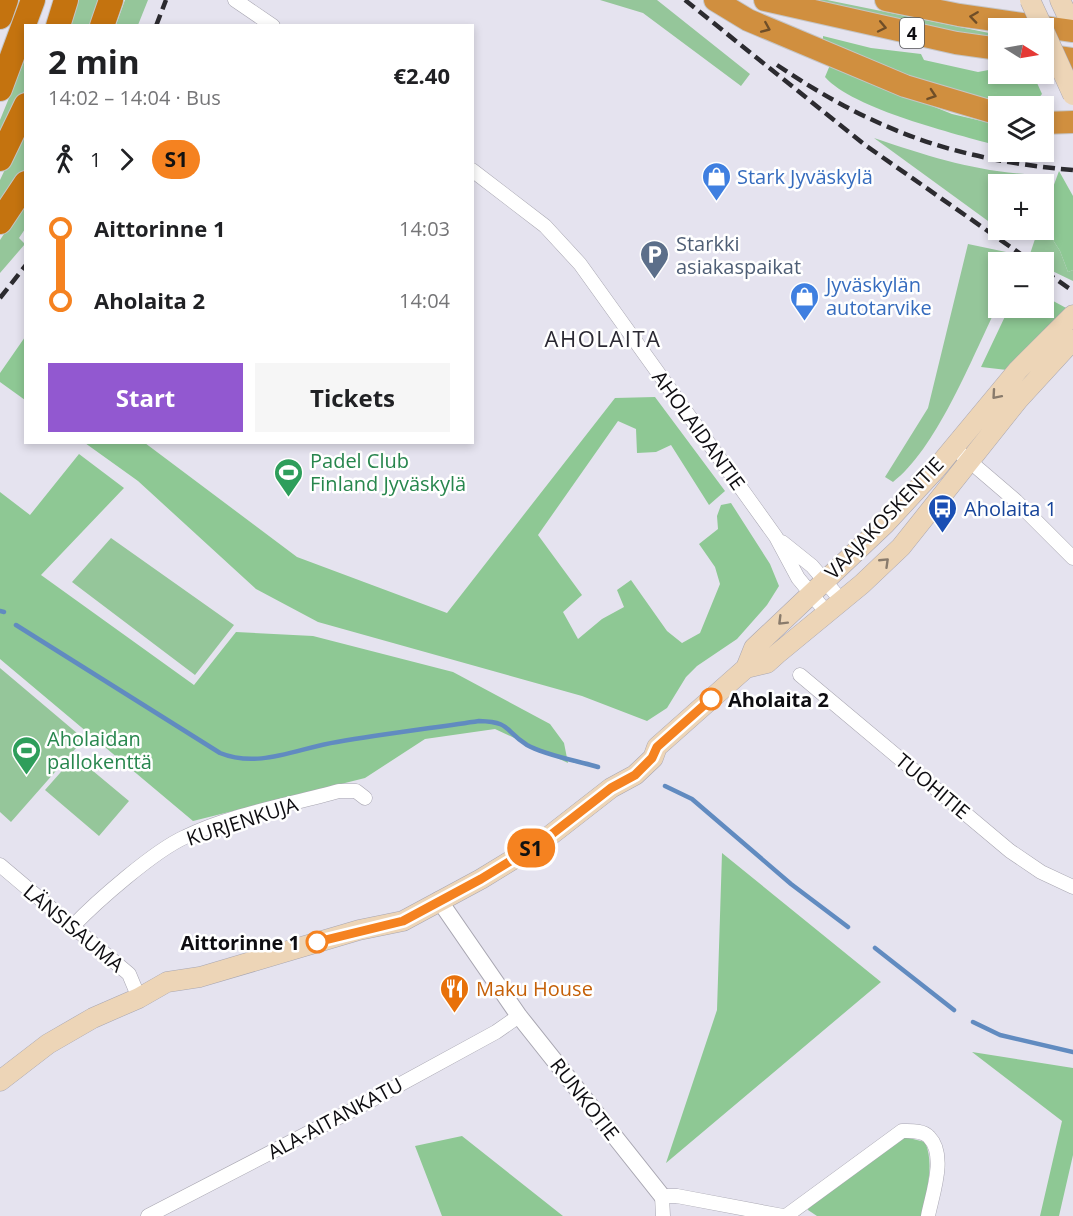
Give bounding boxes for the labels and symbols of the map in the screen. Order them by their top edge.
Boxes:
one-way arrow [969,12,978,24]
road number: 4 [900,18,924,48]
north arrow [988,18,1054,84]
one-way arrow [877,20,887,33]
one-way arrow [760,21,771,33]
one-way arrow [927,88,937,101]
shop icon: Stark Jyväskylä [700,160,732,202]
place label: Stark Jyväskylä [737,163,873,190]
place label: Starkki asiakaspaikat [676,230,801,280]
parking icon: Starkki asiakaspaikat [639,238,671,280]
place label: Jyväskylän autotarvike [824,271,932,321]
shop icon: Jyväskylän autotarvike [789,280,821,322]
district label: AHOLAITA [545,323,661,353]
street label: AHOLAIDANTIE [646,365,752,495]
one-way arrow [992,389,1003,399]
place label: Padel Club Finland Jyväskylä [310,447,466,497]
street label: VAAJAKOSKENTIE [819,451,949,585]
sports icon: Padel Club Finland Jyväskylä [273,456,305,498]
bus stop icon: Aholaita 1 [927,492,959,534]
place label: Aholaita 1 [964,495,1057,522]
one-way arrow [879,558,889,569]
one-way arrow [778,614,789,625]
place label: Aholaita 2 [728,686,829,713]
marker: Aholaita 2 [700,688,722,710]
place label: Aholaidan pallokenttä [47,725,152,775]
sports icon: Aholaidan pallokenttä [10,734,42,776]
street label: TUOHITIE [890,747,976,825]
street label: KURJENKUJA [183,790,301,852]
line badge: S1 [504,828,558,868]
street label: LÄNSISAUMA [18,878,130,978]
place label: Aittorinne 1 [180,929,300,956]
marker: Aittorinne 1 [306,931,328,953]
restaurant icon: Maku House [439,972,471,1014]
place label: Maku House [476,975,593,1002]
street label: RUNKOTIE [544,1052,626,1146]
street label: ALA-AITANKATU [263,1071,407,1165]

